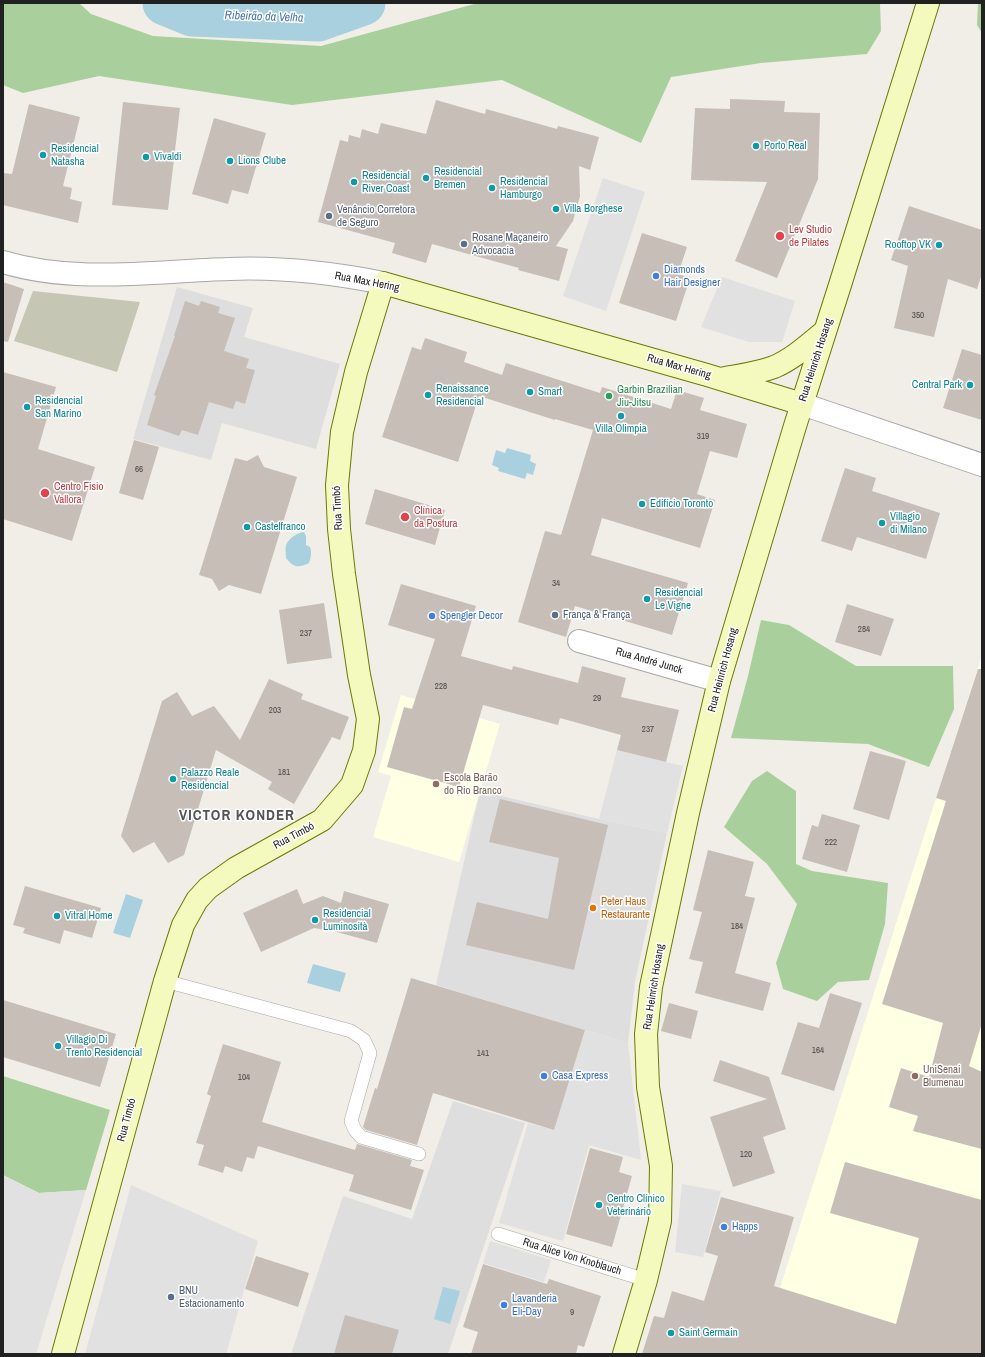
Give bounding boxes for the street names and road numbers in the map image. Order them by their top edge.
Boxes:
street label: Rua Max Hering [334,269,400,295]
street label: Rua Heinrich Hosang [796,317,836,403]
street label: Rua Max Hering [646,352,712,382]
street label: Rua Timbó [330,485,346,531]
street label: Rua Heinrich Hosang [705,626,741,714]
street label: Rua André Junck [614,645,684,677]
street label: Rua Timbó [271,820,317,852]
street label: Rua Heinrich Hosang [641,943,667,1031]
street label: Rua Timbó [115,1097,139,1143]
street label: Rua Alice Von Knoblauch [521,1236,623,1278]

